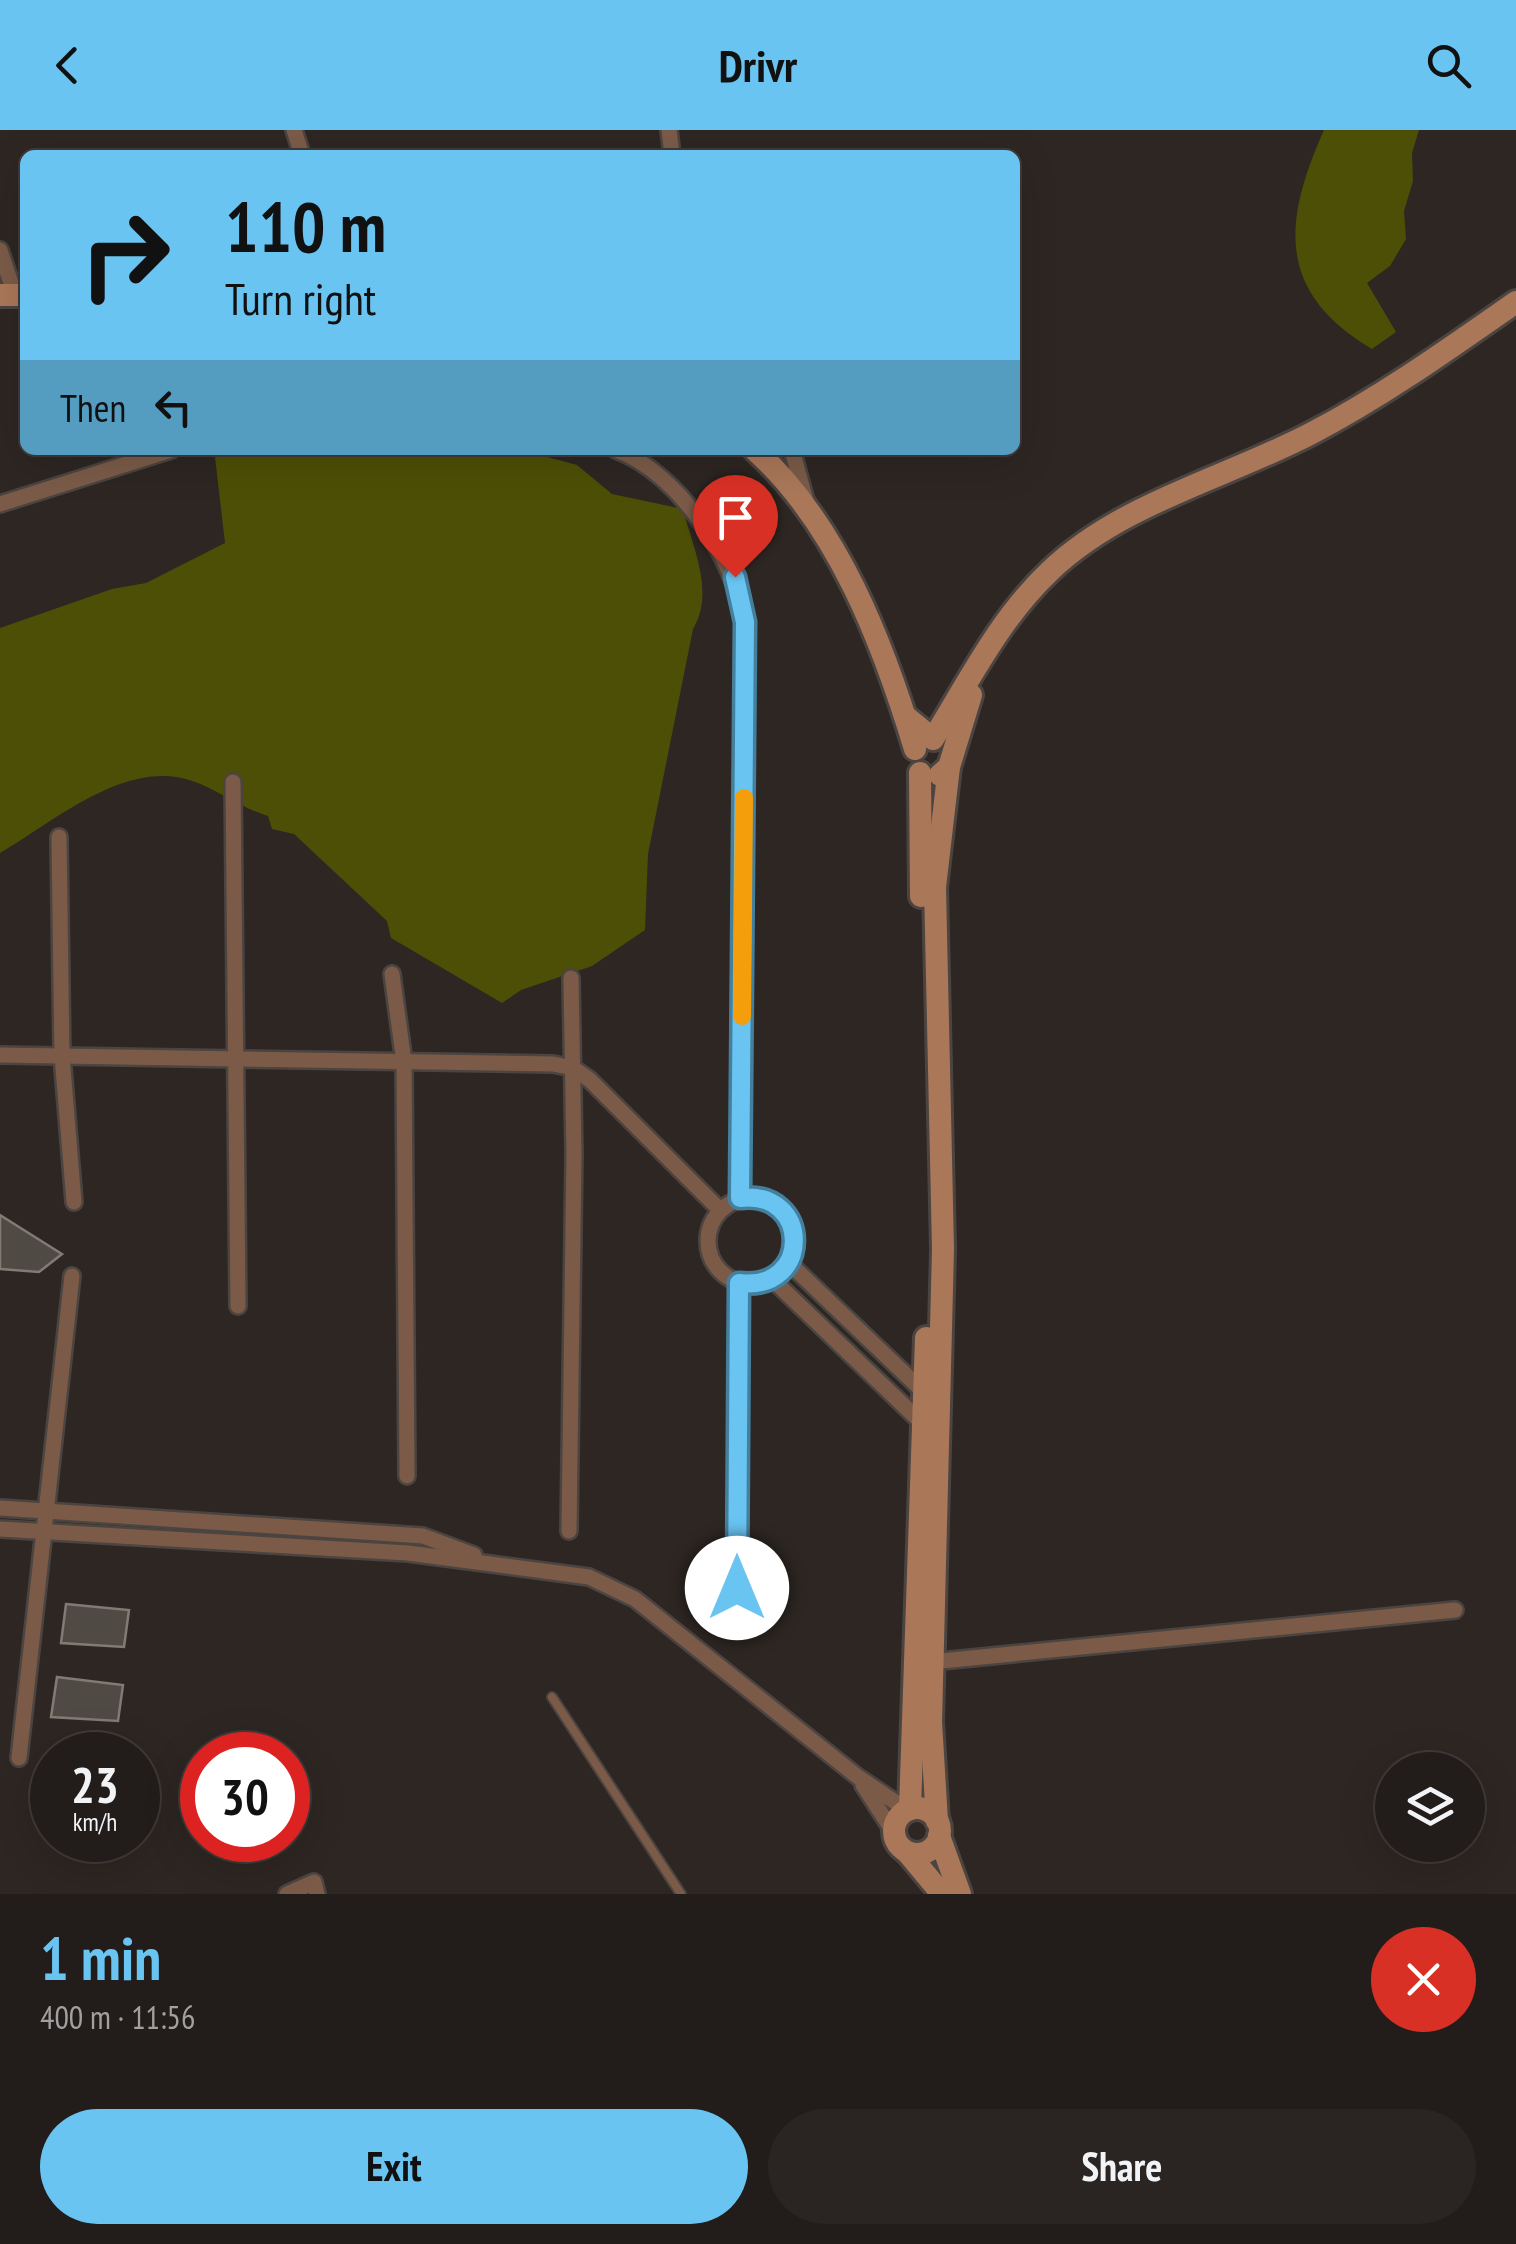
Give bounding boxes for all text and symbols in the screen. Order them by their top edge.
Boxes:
text: Drivr [719,36,797,94]
icon: back [40,38,95,93]
icon: search [1421,38,1476,93]
text: 110 m [225,181,386,271]
icon: right [60,190,190,320]
text: Turn right [225,269,376,327]
icon: left [146,380,201,435]
text: Then [60,383,126,432]
pin [693,475,778,578]
icon: arrive [708,490,763,545]
position arrow [685,1536,789,1640]
speed limit sign: 30 [180,1732,310,1862]
text: 23 [71,1752,119,1817]
map controls [1375,1752,1485,1862]
button: layers [1375,1752,1485,1862]
text: km/h [73,1806,117,1838]
text: 1 min [40,1919,161,1997]
button: close [1371,1927,1476,2032]
text: 400 m · 11:56 [40,1996,195,2038]
button: Exit [40,2109,748,2224]
button: Share [768,2109,1476,2224]

